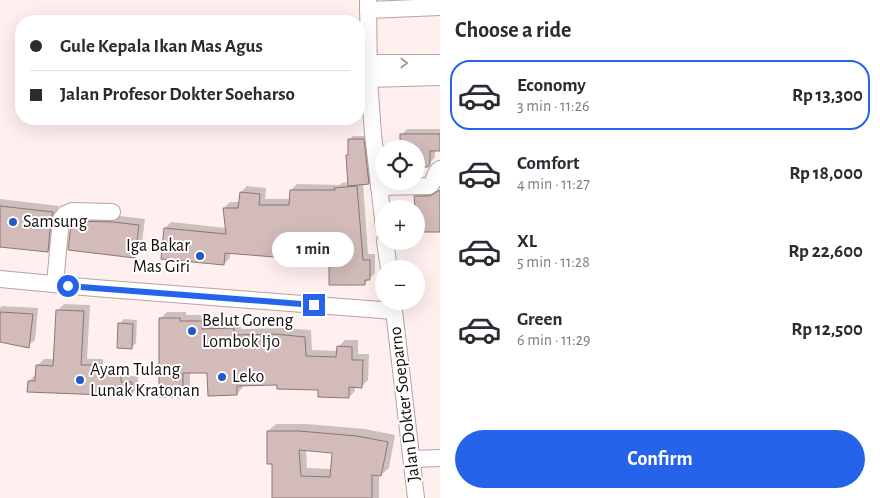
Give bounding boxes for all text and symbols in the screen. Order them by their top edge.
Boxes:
text: Choose a ride [455,19,571,41]
text: Gule Kepala Ikan Mas Agus [60,37,263,56]
one-way arrow [401,58,409,68]
icon: car [457,73,502,118]
text: Economy [517,76,586,95]
text: Jalan Profesor Dokter Soeharso [60,85,295,104]
text: Rp 13,300 [792,86,863,105]
text: 3 min · 11:26 [517,98,590,114]
map controls [375,140,425,310]
button: locate [375,140,425,190]
icon: car [457,151,502,196]
text: Comfort [517,154,579,173]
text: Rp 18,000 [789,164,863,183]
text: 4 min · 11:27 [517,176,590,192]
button: + [375,200,425,250]
place label: Samsung [23,213,88,231]
marker: Samsung [7,216,19,228]
icon: car [457,229,502,274]
callout: 1 min [273,232,355,268]
text: XL [517,232,537,251]
place label: Iga Bakar Mas Giri [126,237,190,276]
text: 1 min [296,241,330,257]
text: Rp 22,600 [788,242,863,261]
marker: Iga Bakar Mas Giri [194,250,206,262]
text: 5 min · 11:28 [517,254,590,270]
button: − [375,260,425,310]
route start [57,275,79,297]
route end [303,294,325,316]
icon: car [457,307,502,352]
text: Green [517,310,563,329]
place label: Belut Goreng Lombok Ijo [202,312,294,351]
text: Rp 12,500 [791,320,863,339]
marker: Belut Goreng Lombok Ijo [186,325,198,337]
street label: Jalan Dokter Soeparno [387,325,423,483]
text: 6 min · 11:29 [517,332,591,348]
place label: Ayam Tulang Lunak Kratonan [90,361,200,400]
place label: Leko [232,368,264,386]
marker: Leko [216,371,228,383]
marker: Ayam Tulang Lunak Kratonan [74,374,86,386]
button: Confirm [455,430,865,488]

